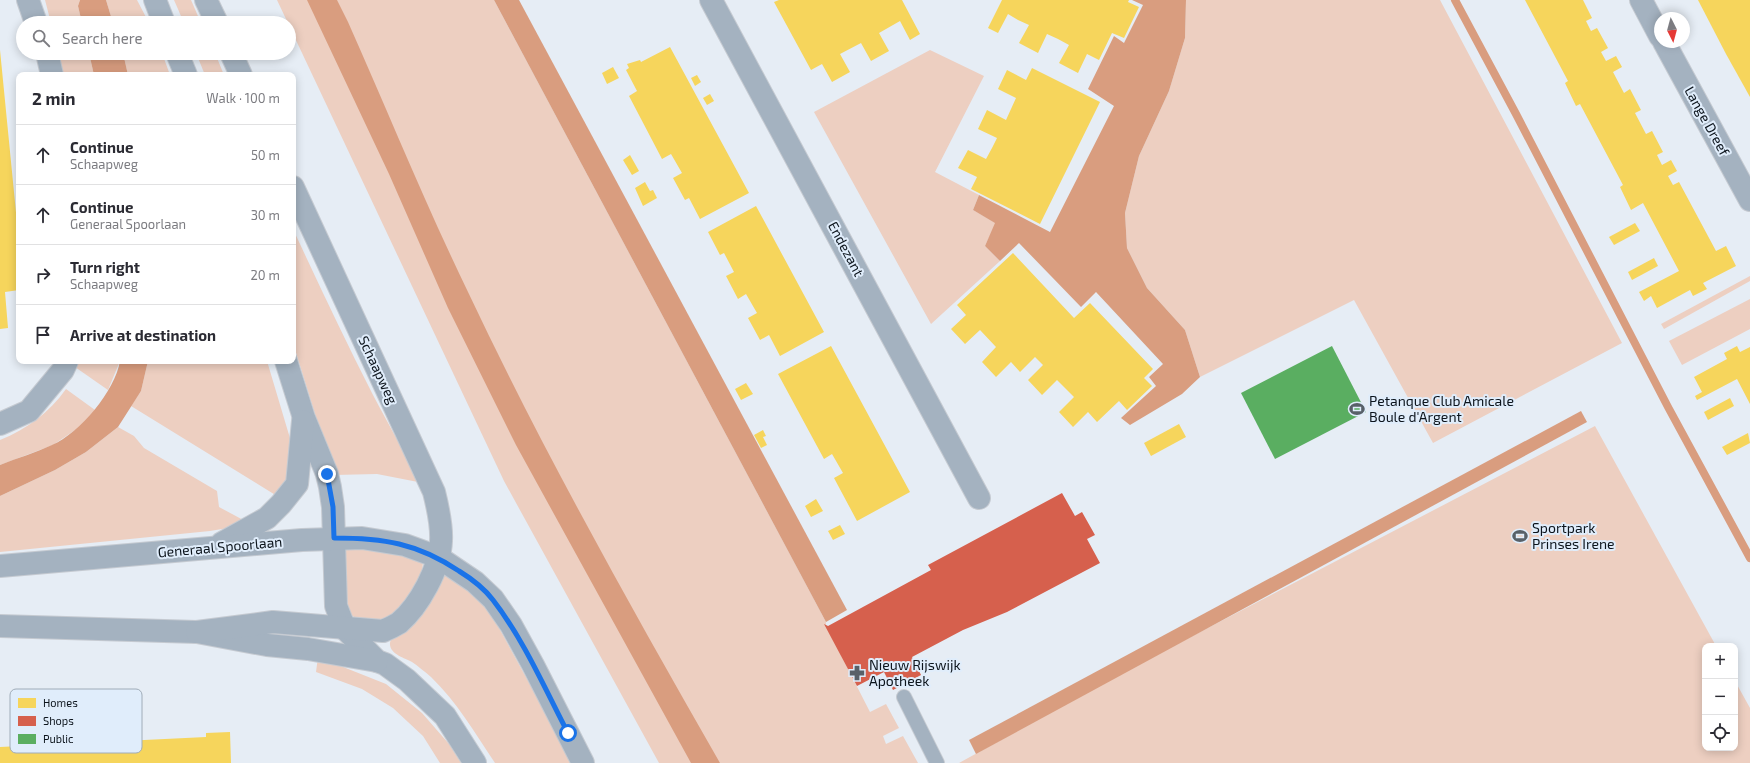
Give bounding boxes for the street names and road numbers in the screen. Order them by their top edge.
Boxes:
street label: Lange Dreef [1681,83,1734,159]
street label: Endezant [825,218,868,279]
street label: Schaapweg [355,333,402,407]
street label: Generaal Spoorlaan [157,533,283,560]

